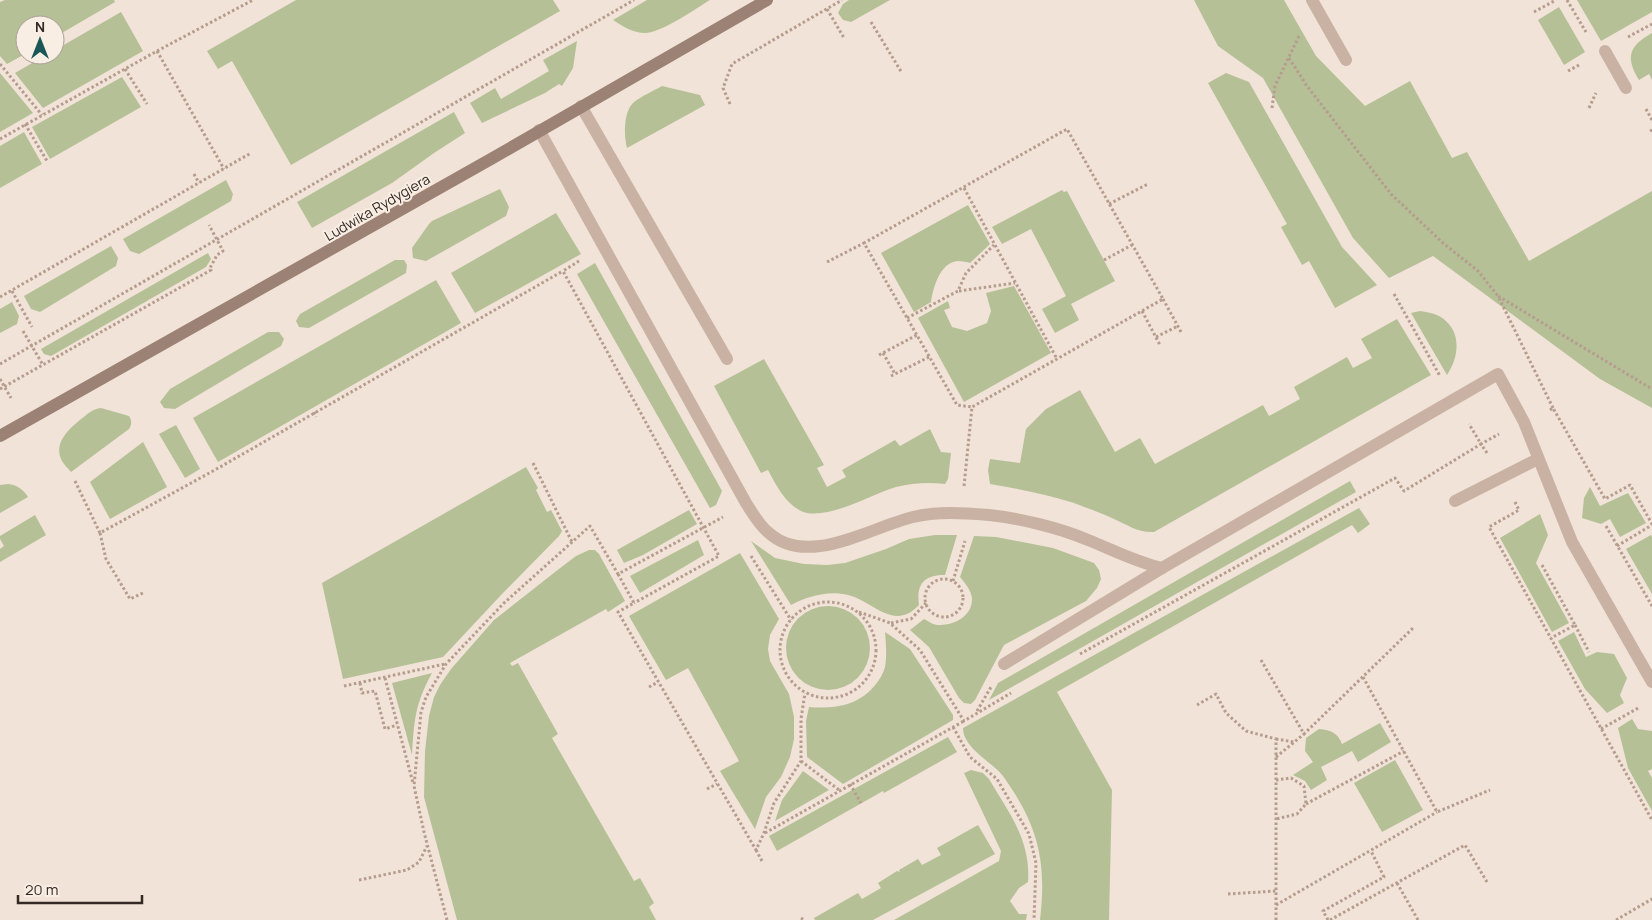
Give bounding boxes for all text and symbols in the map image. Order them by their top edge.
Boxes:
north arrow [15,15,65,65]
text: N [35,17,45,36]
street label: Ludwika Rydygiera [321,169,433,245]
scale bar [18,872,141,904]
text: 20 m [25,879,58,900]

